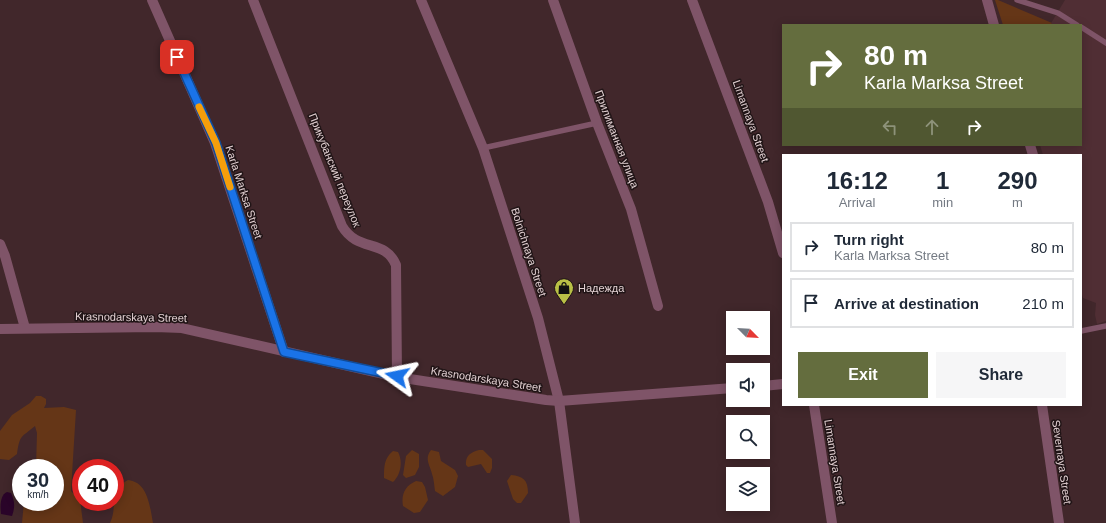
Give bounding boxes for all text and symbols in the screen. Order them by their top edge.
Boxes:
pin [160,40,194,74]
icon: right [798,40,850,92]
text: 80 m [864,40,928,71]
icon: arrive [166,46,188,68]
text: Karla Marksa Street [864,73,1023,93]
street label: Limannaya Street [731,78,771,164]
street label: Прилиманная улица [593,88,642,190]
street label: Прикубанский переулок [307,111,363,229]
icon: left [879,116,901,138]
icon: ahead [921,116,943,138]
icon: right [963,116,985,138]
street label: Karla Marksa Street [223,144,265,240]
text: 16:12 [826,167,888,194]
text: 1 [936,167,949,194]
text: 290 [998,167,1038,194]
text: Arrival [839,195,876,210]
text: min [932,195,953,210]
text: m [1012,195,1023,210]
street label: Bolnichnaya Street [509,206,549,298]
text: Turn right [834,231,904,248]
icon: right [800,236,822,258]
text: 80 m [1031,239,1064,256]
text: Karla Marksa Street [834,248,949,263]
shop icon: Надежда [553,277,575,305]
place label: Надежда [578,282,625,294]
icon: arrive [800,292,822,314]
text: Arrive at destination [834,295,979,312]
text: 210 m [1022,295,1064,312]
street label: Krasnodarskaya Street [75,310,187,324]
north arrow [726,311,770,355]
map controls [726,311,770,511]
button: Exit [798,352,928,398]
button: Share [936,352,1066,398]
position arrow [376,355,418,397]
button: sound [726,363,770,407]
street label: Krasnodarskaya Street [430,364,542,394]
button: search [726,415,770,459]
street label: Limannaya Street [822,418,848,506]
street label: Severnaya Street [1050,419,1074,505]
speed limit sign: 40 [72,459,124,511]
button: layers [726,467,770,511]
text: 30 [27,469,49,491]
text: km/h [27,489,49,500]

